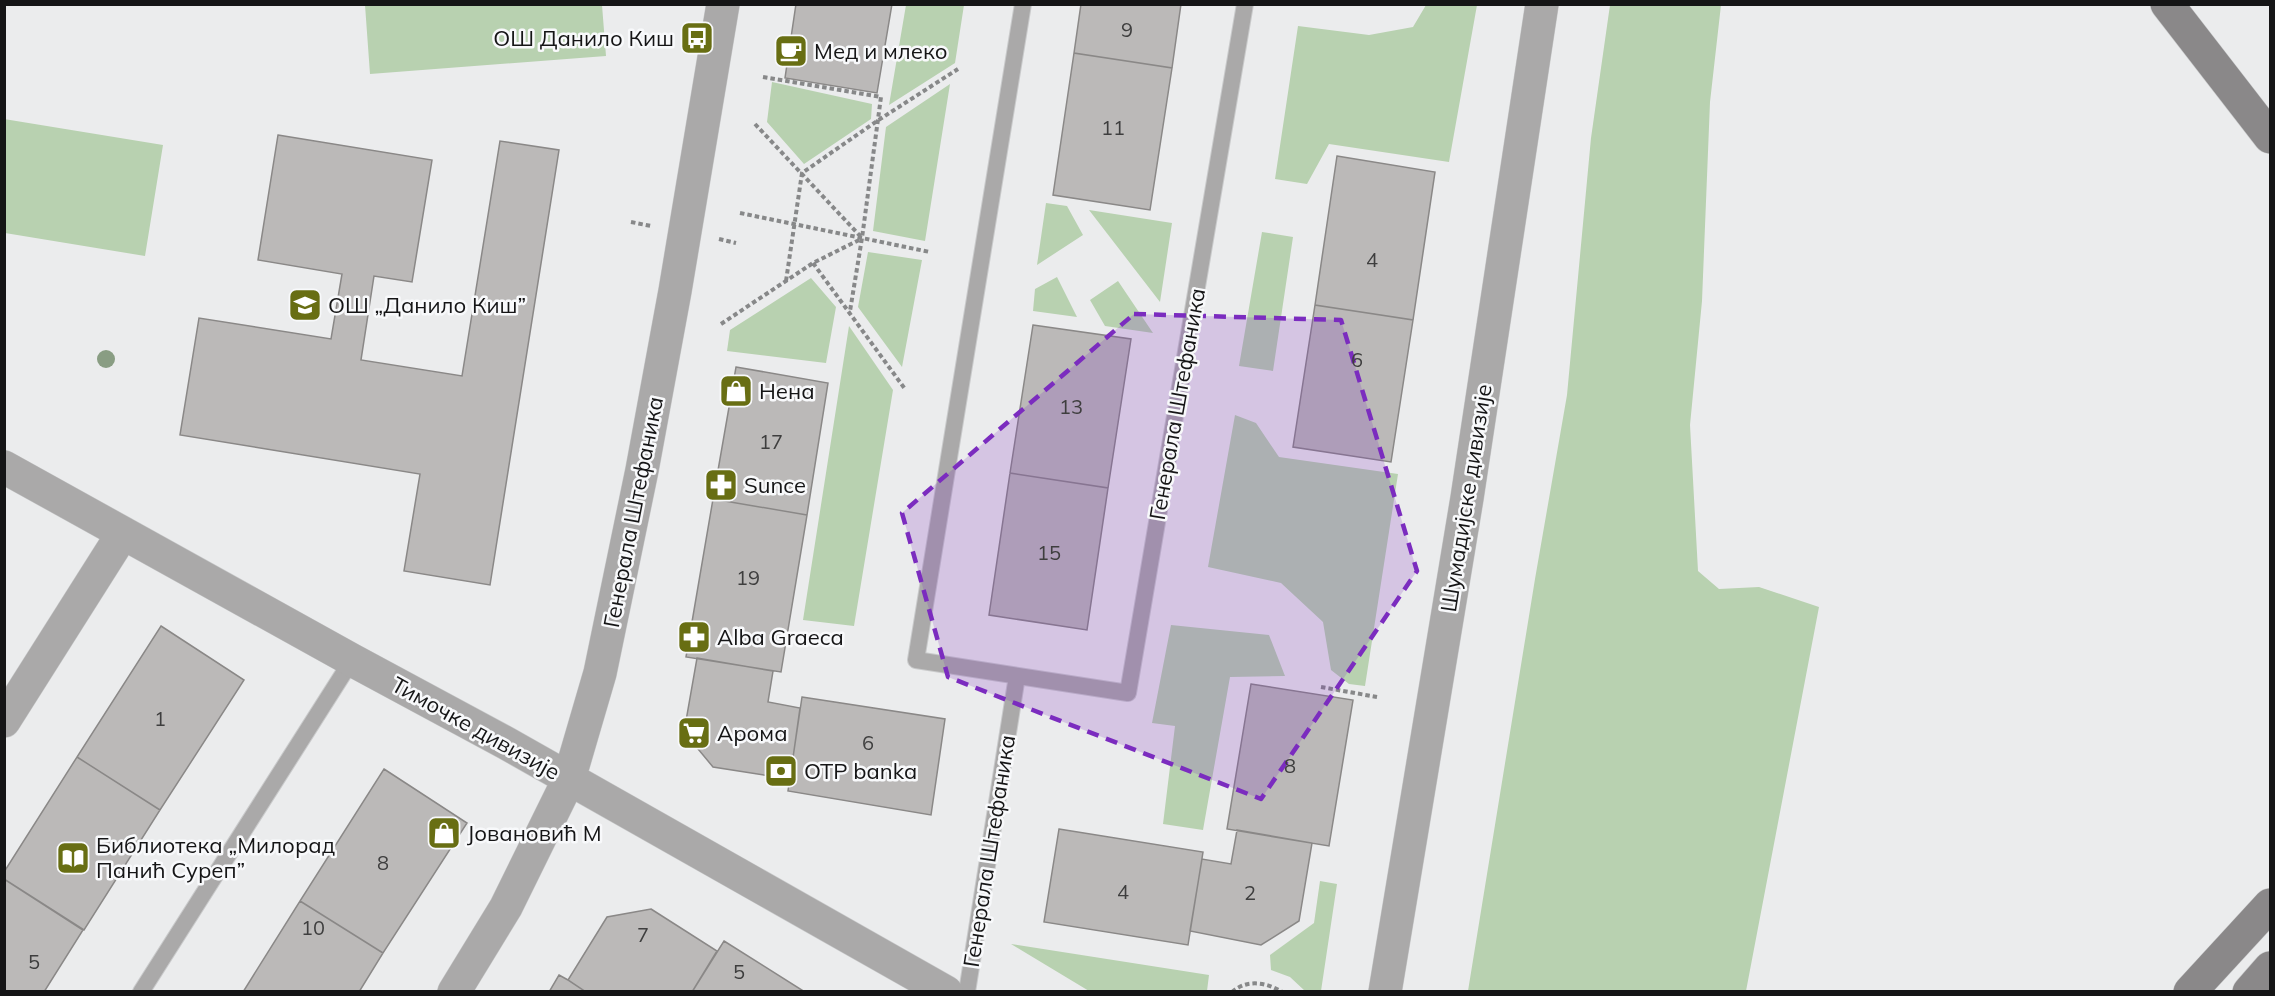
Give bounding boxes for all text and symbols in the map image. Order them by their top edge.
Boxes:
house number: 9 [1121,17,1133,42]
bus stop icon: ОШ Данило Киш [679,20,715,56]
place label: ОШ Данило Киш [493,24,674,52]
cafe icon: Мед и млеко [773,33,809,69]
place label: Мед и млеко [814,37,948,65]
house number: 11 [1101,115,1125,140]
house number: 4 [1366,247,1378,272]
street label: Генерала Штефаника [1143,286,1211,522]
school or university icon: ОШ „Данило Киш” [287,287,323,323]
place label: ОШ „Данило Киш” [328,291,526,319]
house number: 6 [1351,347,1363,372]
shop icon: Нена [718,373,754,409]
place label: Нена [759,377,815,405]
street label: Шумадијске дивизије [1434,382,1498,614]
street label: Генерала Штефаника [597,394,669,630]
house number: 13 [1059,394,1083,419]
house number: 17 [759,429,783,454]
pharmacy icon: Sunce [703,467,739,503]
place label: Sunce [744,471,806,499]
house number: 15 [1037,540,1061,565]
house number: 19 [736,565,760,590]
pharmacy icon: Alba Graeca [676,619,712,655]
place label: Alba Graeca [717,623,844,651]
street label: Тимочке дивизије [387,670,565,786]
house number: 1 [154,706,166,731]
supermarket icon: Арома [676,715,712,751]
place label: Арома [717,719,788,747]
house number: 6 [862,730,874,755]
street label: Генерала Штефаника [957,733,1021,969]
bank icon: OTP banka [763,753,799,789]
house number: 8 [1284,753,1296,778]
place label: OTP banka [804,757,917,785]
shop icon: Јовановић М [426,815,462,851]
place label: Јовановић М [467,819,602,847]
place label: Библиотека „Милорад Панић Суреп” [96,831,335,884]
library icon: Библиотека „Милорад Панић Суреп” [55,840,91,876]
house number: 8 [377,850,389,875]
house number: 4 [1117,879,1129,904]
house number: 2 [1244,880,1256,905]
house number: 10 [301,915,325,940]
house number: 7 [637,922,649,947]
house number: 5 [28,949,40,974]
house number: 5 [733,959,745,984]

